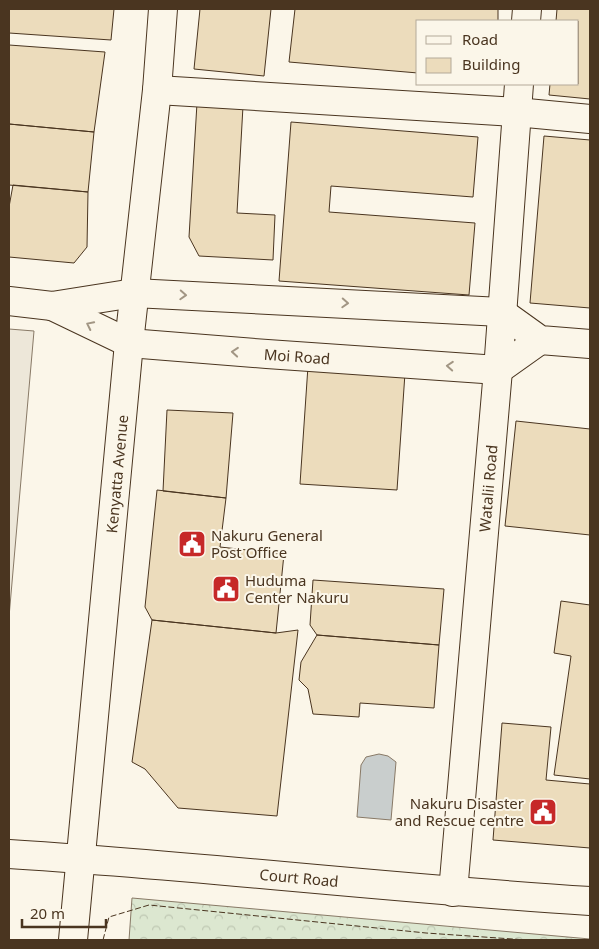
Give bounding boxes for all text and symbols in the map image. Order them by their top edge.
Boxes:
legend [416,20,579,85]
text: Road [462,29,498,49]
text: Building [462,54,520,74]
one-way arrow [179,290,187,301]
one-way arrow [341,298,349,309]
one-way arrow [86,321,95,331]
street label: Moi Road [263,344,331,368]
one-way arrow [231,346,239,357]
one-way arrow [445,361,453,372]
street label: Kenyatta Avenue [101,414,132,534]
street label: Watalii Road [474,444,502,533]
place label: Nakuru General Post Office [211,525,323,562]
public building icon: Nakuru General Post Office [177,529,207,559]
place label: Huduma Center Nakuru [245,570,349,607]
public building icon: Huduma Center Nakuru [211,574,241,604]
place label: Nakuru Disaster and Rescue centre [395,793,524,830]
public building icon: Nakuru Disaster and Rescue centre [528,797,558,827]
street label: Court Road [259,864,340,891]
scale bar [22,896,106,928]
text: 20 m [30,903,65,923]

